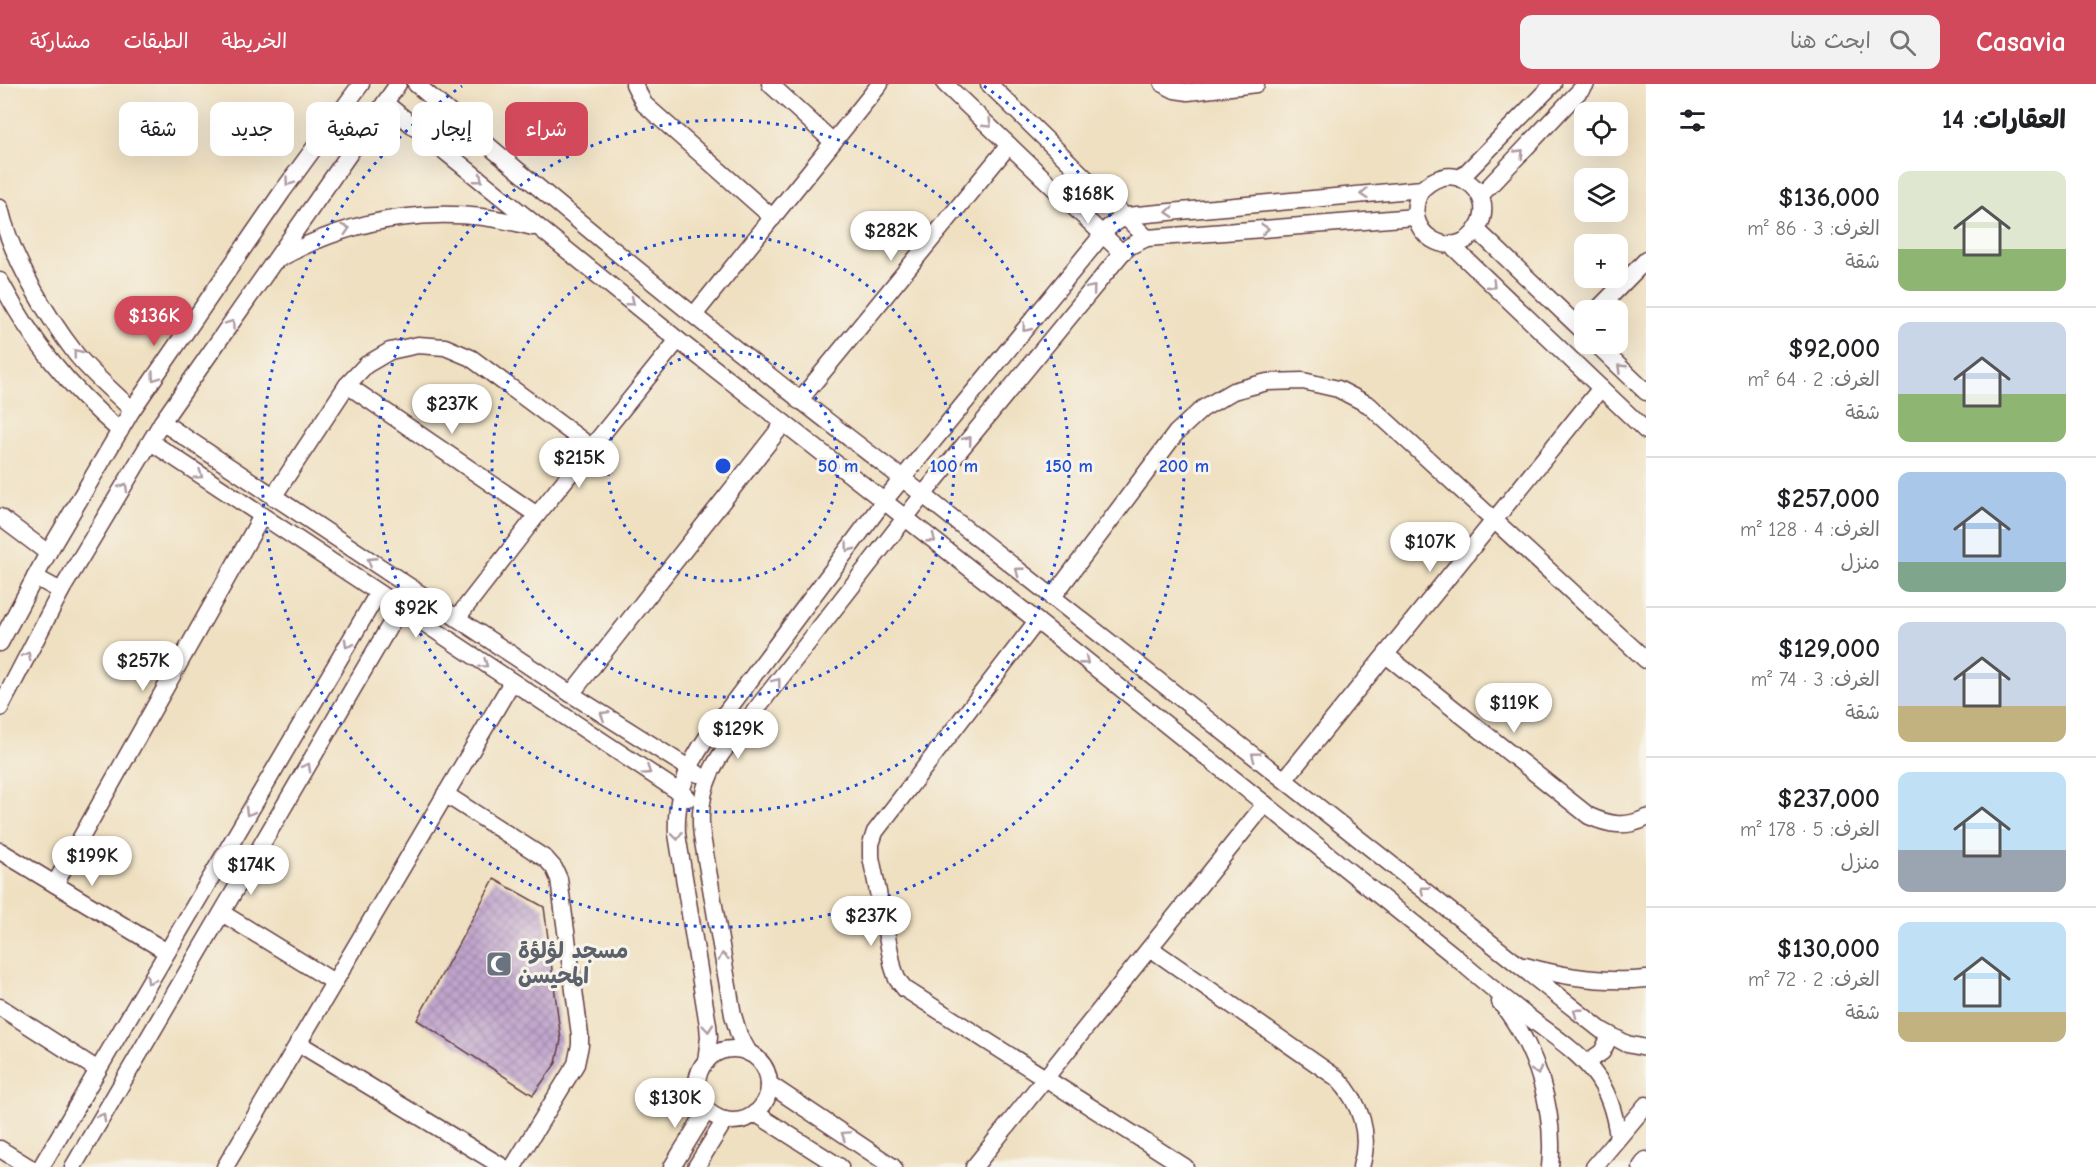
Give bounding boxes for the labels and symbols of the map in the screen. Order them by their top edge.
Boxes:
one-way arrow [980,117,991,128]
one-way arrow [1513,150,1524,161]
one-way arrow [472,172,483,183]
pin: $168K [1046,174,1130,225]
one-way arrow [286,176,297,187]
one-way arrow [1359,187,1368,200]
one-way arrow [1165,205,1174,218]
pin: $282K [849,211,933,262]
one-way arrow [1261,222,1270,235]
one-way arrow [340,224,351,237]
one-way arrow [1485,277,1496,288]
one-way arrow [1085,285,1096,296]
one-way arrow [624,295,635,306]
pin: $136K [112,296,196,347]
one-way arrow [224,319,235,330]
one-way arrow [1022,321,1033,332]
one-way arrow [73,349,84,360]
one-way arrow [1617,364,1628,375]
one-way arrow [151,370,162,381]
pin: $237K [410,384,494,435]
one-way arrow [961,436,972,447]
pin: $215K [537,438,621,489]
centre of rings [713,456,733,476]
text: 50 m [818,456,858,477]
text: 100 m [930,456,978,477]
text: 150 m [1045,456,1093,477]
text: 200 m [1159,456,1209,477]
one-way arrow [193,468,204,479]
one-way arrow [117,483,128,493]
pin: $107K [1388,522,1472,573]
one-way arrow [926,532,937,543]
one-way arrow [846,542,857,553]
one-way arrow [366,558,377,569]
one-way arrow [1015,568,1026,579]
pin: $92K [380,588,452,639]
one-way arrow [344,637,355,648]
pin: $257K [101,641,185,692]
one-way arrow [20,651,31,662]
one-way arrow [1078,653,1089,664]
one-way arrow [477,657,488,668]
one-way arrow [769,678,780,689]
pin: $119K [1472,683,1556,734]
pin: $129K [696,709,780,760]
one-way arrow [599,711,610,722]
one-way arrow [1251,753,1262,764]
one-way arrow [300,763,311,773]
one-way arrow [641,764,651,776]
one-way arrow [245,806,256,816]
one-way arrow [671,831,683,840]
pin: $199K [50,836,134,887]
pin: $174K [209,845,293,896]
one-way arrow [1420,887,1431,898]
pin: $237K [829,896,913,947]
place label: مسجد لؤلؤة المحيسن [518,938,628,989]
mosque icon: مسجد لؤلؤة المحيسن [484,949,514,979]
one-way arrow [717,952,730,962]
one-way arrow [146,974,158,984]
one-way arrow [1573,1008,1584,1019]
one-way arrow [701,1024,714,1033]
one-way arrow [1530,1065,1542,1076]
pin: $130K [633,1078,717,1129]
one-way arrow [95,1112,106,1123]
one-way arrow [840,1131,851,1142]

